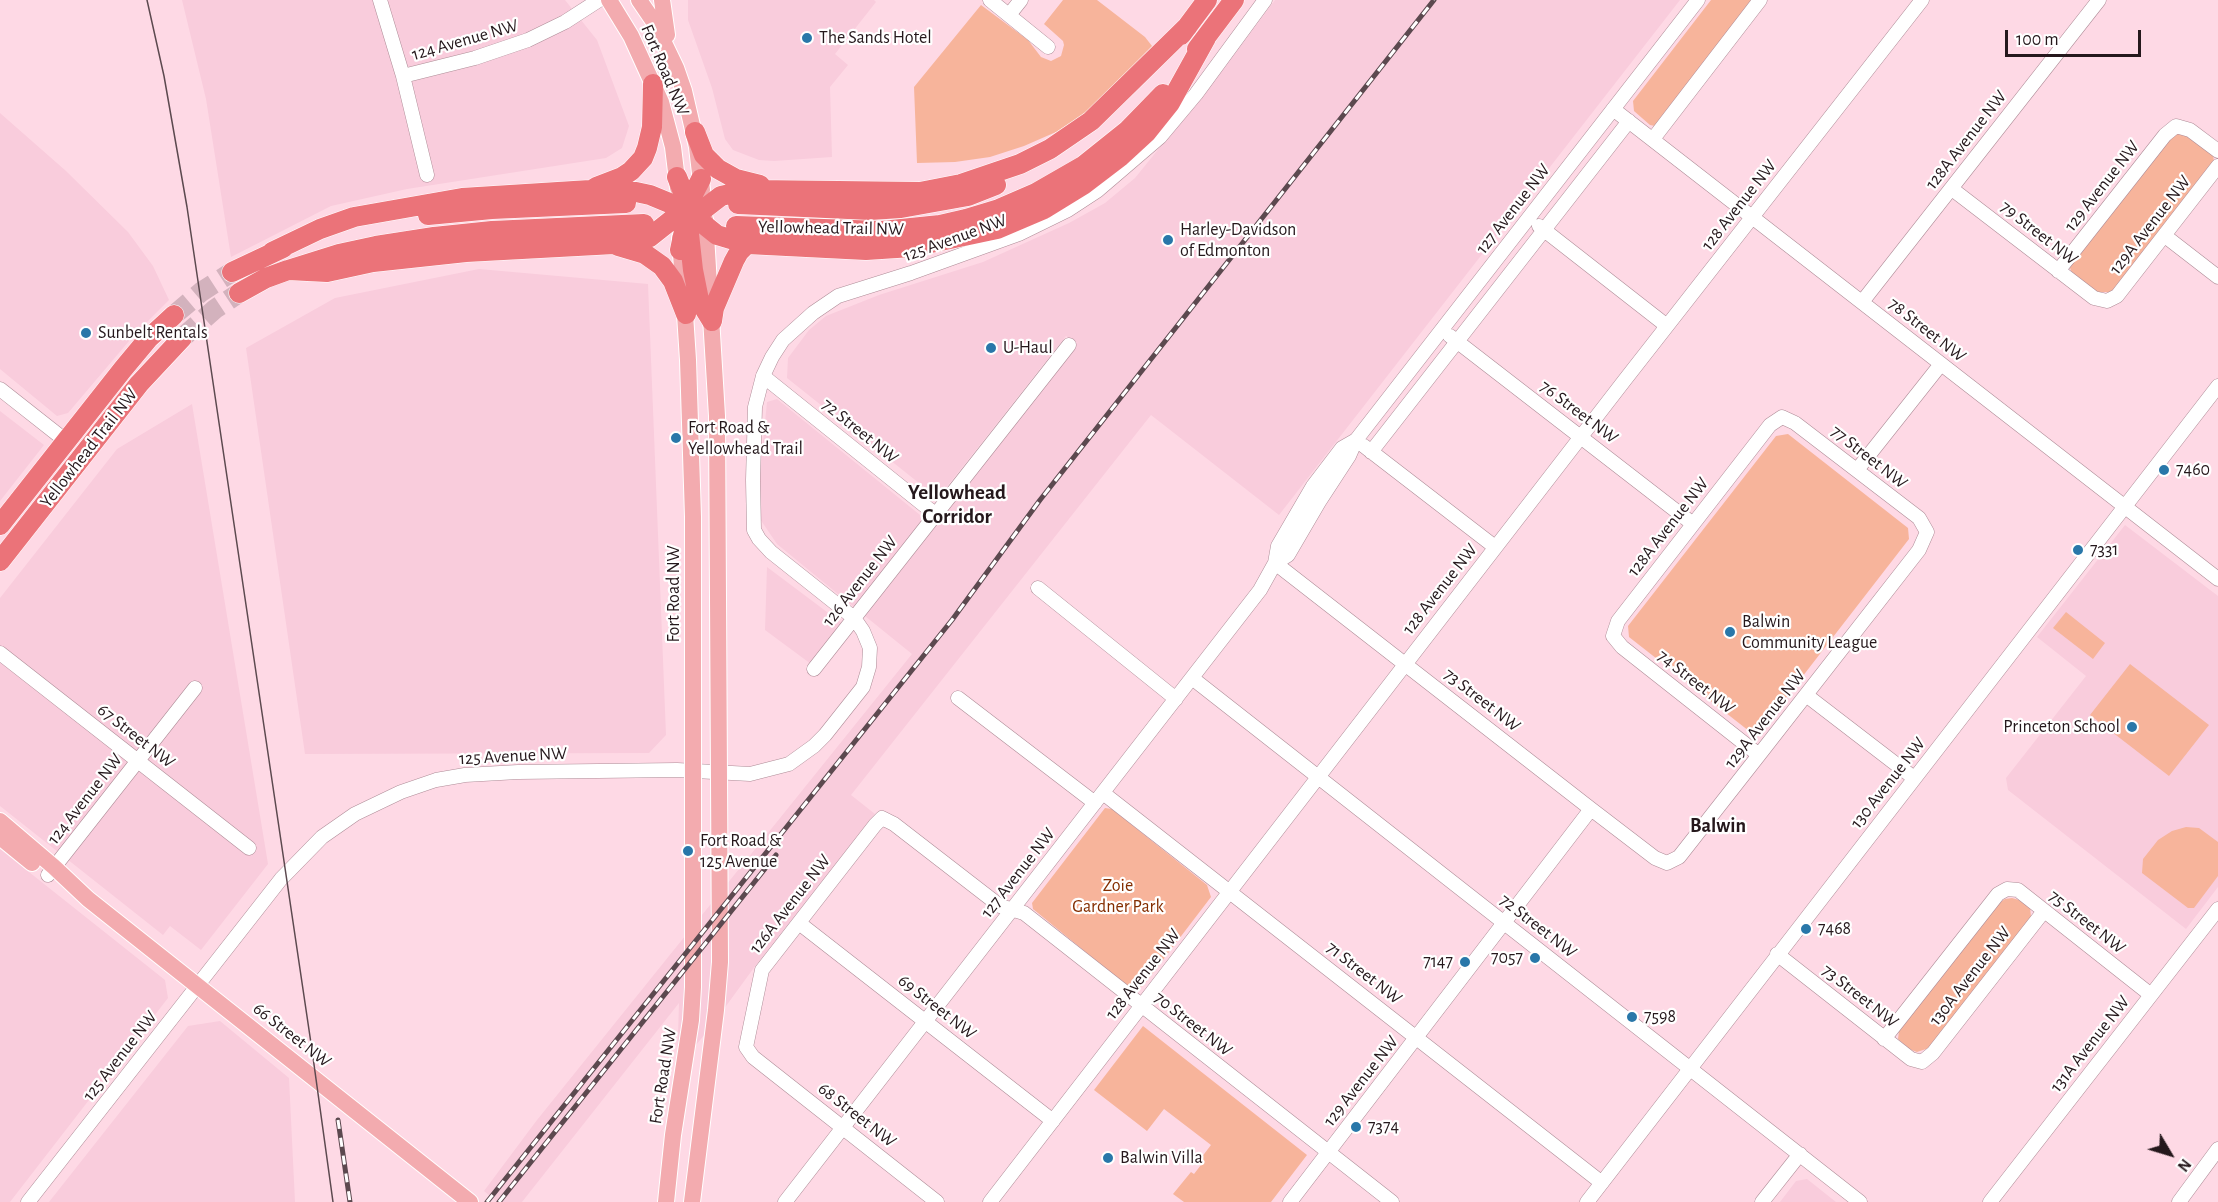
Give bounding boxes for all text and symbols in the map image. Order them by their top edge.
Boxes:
street label: 124 Avenue NW [409,15,521,65]
scale bar [2008,18,2144,56]
street label: Fort Road NW [636,21,694,119]
place label: The Sands Hotel [819,27,932,49]
marker: The Sands Hotel [800,31,814,45]
text: 100 m [2016,31,2059,49]
street label: 128A Avenue NW [1921,86,2011,194]
street label: 129 Avenue NW [2060,136,2144,236]
street label: 128 Avenue NW [1697,155,1781,255]
street label: 127 Avenue NW [1471,160,1555,258]
street label: 129A Avenue NW [2105,171,2195,279]
street label: 79 Street NW [1996,196,2082,270]
street label: 125 Avenue NW [900,209,1010,267]
street label: Yellowhead Trail NW [758,216,904,240]
place label: Harley-Davidson of Edmonton [1180,219,1296,262]
marker: Harley-Davidson of Edmonton [1161,233,1175,247]
street label: 78 Street NW [1884,293,1970,367]
place label: Sunbelt Rentals [98,322,208,344]
marker: Sunbelt Rentals [79,326,93,340]
place label: U-Haul [1003,337,1053,359]
marker: U-Haul [984,341,998,355]
street label: 76 Street NW [1536,376,1622,448]
street label: Yellowhead Trail NW [36,384,142,512]
street label: 72 Street NW [817,394,903,468]
place label: Fort Road & Yellowhead Trail [688,417,803,460]
street label: 77 Street NW [1826,420,1912,494]
marker: Fort Road & Yellowhead Trail [669,431,683,445]
place label: 7460 [2176,459,2210,481]
marker: 7460 [2157,463,2171,477]
street label: 128A Avenue NW [1623,473,1713,581]
district label: Yellowhead Corridor [908,480,1006,530]
street label: 126 Avenue NW [818,531,902,631]
street label: 128 Avenue NW [1398,539,1482,639]
place label: 7331 [2090,539,2119,561]
marker: 7331 [2071,543,2085,557]
street label: Fort Road NW [663,545,685,643]
place label: Balwin Community League [1742,611,1877,654]
marker: Balwin Community League [1723,625,1737,639]
street label: 74 Street NW [1653,645,1739,719]
street label: 73 Street NW [1439,663,1525,737]
street label: 129A Avenue NW [1720,665,1810,773]
street label: 67 Street NW [93,699,179,773]
place label: Princeton School [2003,716,2120,738]
marker: Princeton School [2125,720,2139,734]
street label: 130 Avenue NW [1846,733,1930,833]
street label: 125 Avenue NW [458,742,568,770]
street label: 124 Avenue NW [43,749,127,849]
district label: Balwin [1690,814,1746,838]
street label: 127 Avenue NW [976,824,1060,922]
place label: Fort Road & 125 Avenue [700,830,782,872]
marker: Fort Road & 125 Avenue [681,844,695,858]
street label: 126A Avenue NW [745,850,835,958]
park label: Zoie Gardner Park [1072,875,1164,918]
street label: 75 Street NW [2044,885,2130,959]
street label: 72 Street NW [1495,889,1581,963]
place label: 7468 [1818,918,1851,940]
marker: 7468 [1799,922,1813,936]
street label: 130A Avenue NW [1925,922,2015,1030]
street label: 128 Avenue NW [1101,924,1185,1024]
street label: 71 Street NW [1322,937,1406,1009]
place label: 7057 [1491,947,1523,969]
place label: 7147 [1423,951,1453,973]
marker: 7057 [1528,951,1542,965]
marker: 7147 [1458,955,1472,969]
street label: 73 Street NW [1817,959,1903,1033]
street label: 69 Street NW [894,970,980,1044]
street label: 70 Street NW [1150,987,1236,1061]
street label: 131A Avenue NW [2046,991,2134,1097]
street label: 66 Street NW [249,998,335,1072]
place label: 7598 [1644,1006,1676,1028]
street label: 125 Avenue NW [78,1007,162,1105]
marker: 7598 [1625,1010,1639,1024]
street label: Fort Road NW [645,1026,681,1126]
street label: 129 Avenue NW [1319,1031,1403,1131]
street label: 68 Street NW [814,1078,900,1152]
place label: 7374 [1368,1116,1399,1138]
marker: 7374 [1349,1120,1363,1134]
north arrow [2140,1124,2200,1184]
place label: Balwin Villa [1120,1147,1203,1169]
marker: Balwin Villa [1101,1151,1115,1165]
text: N [2174,1156,2194,1174]

